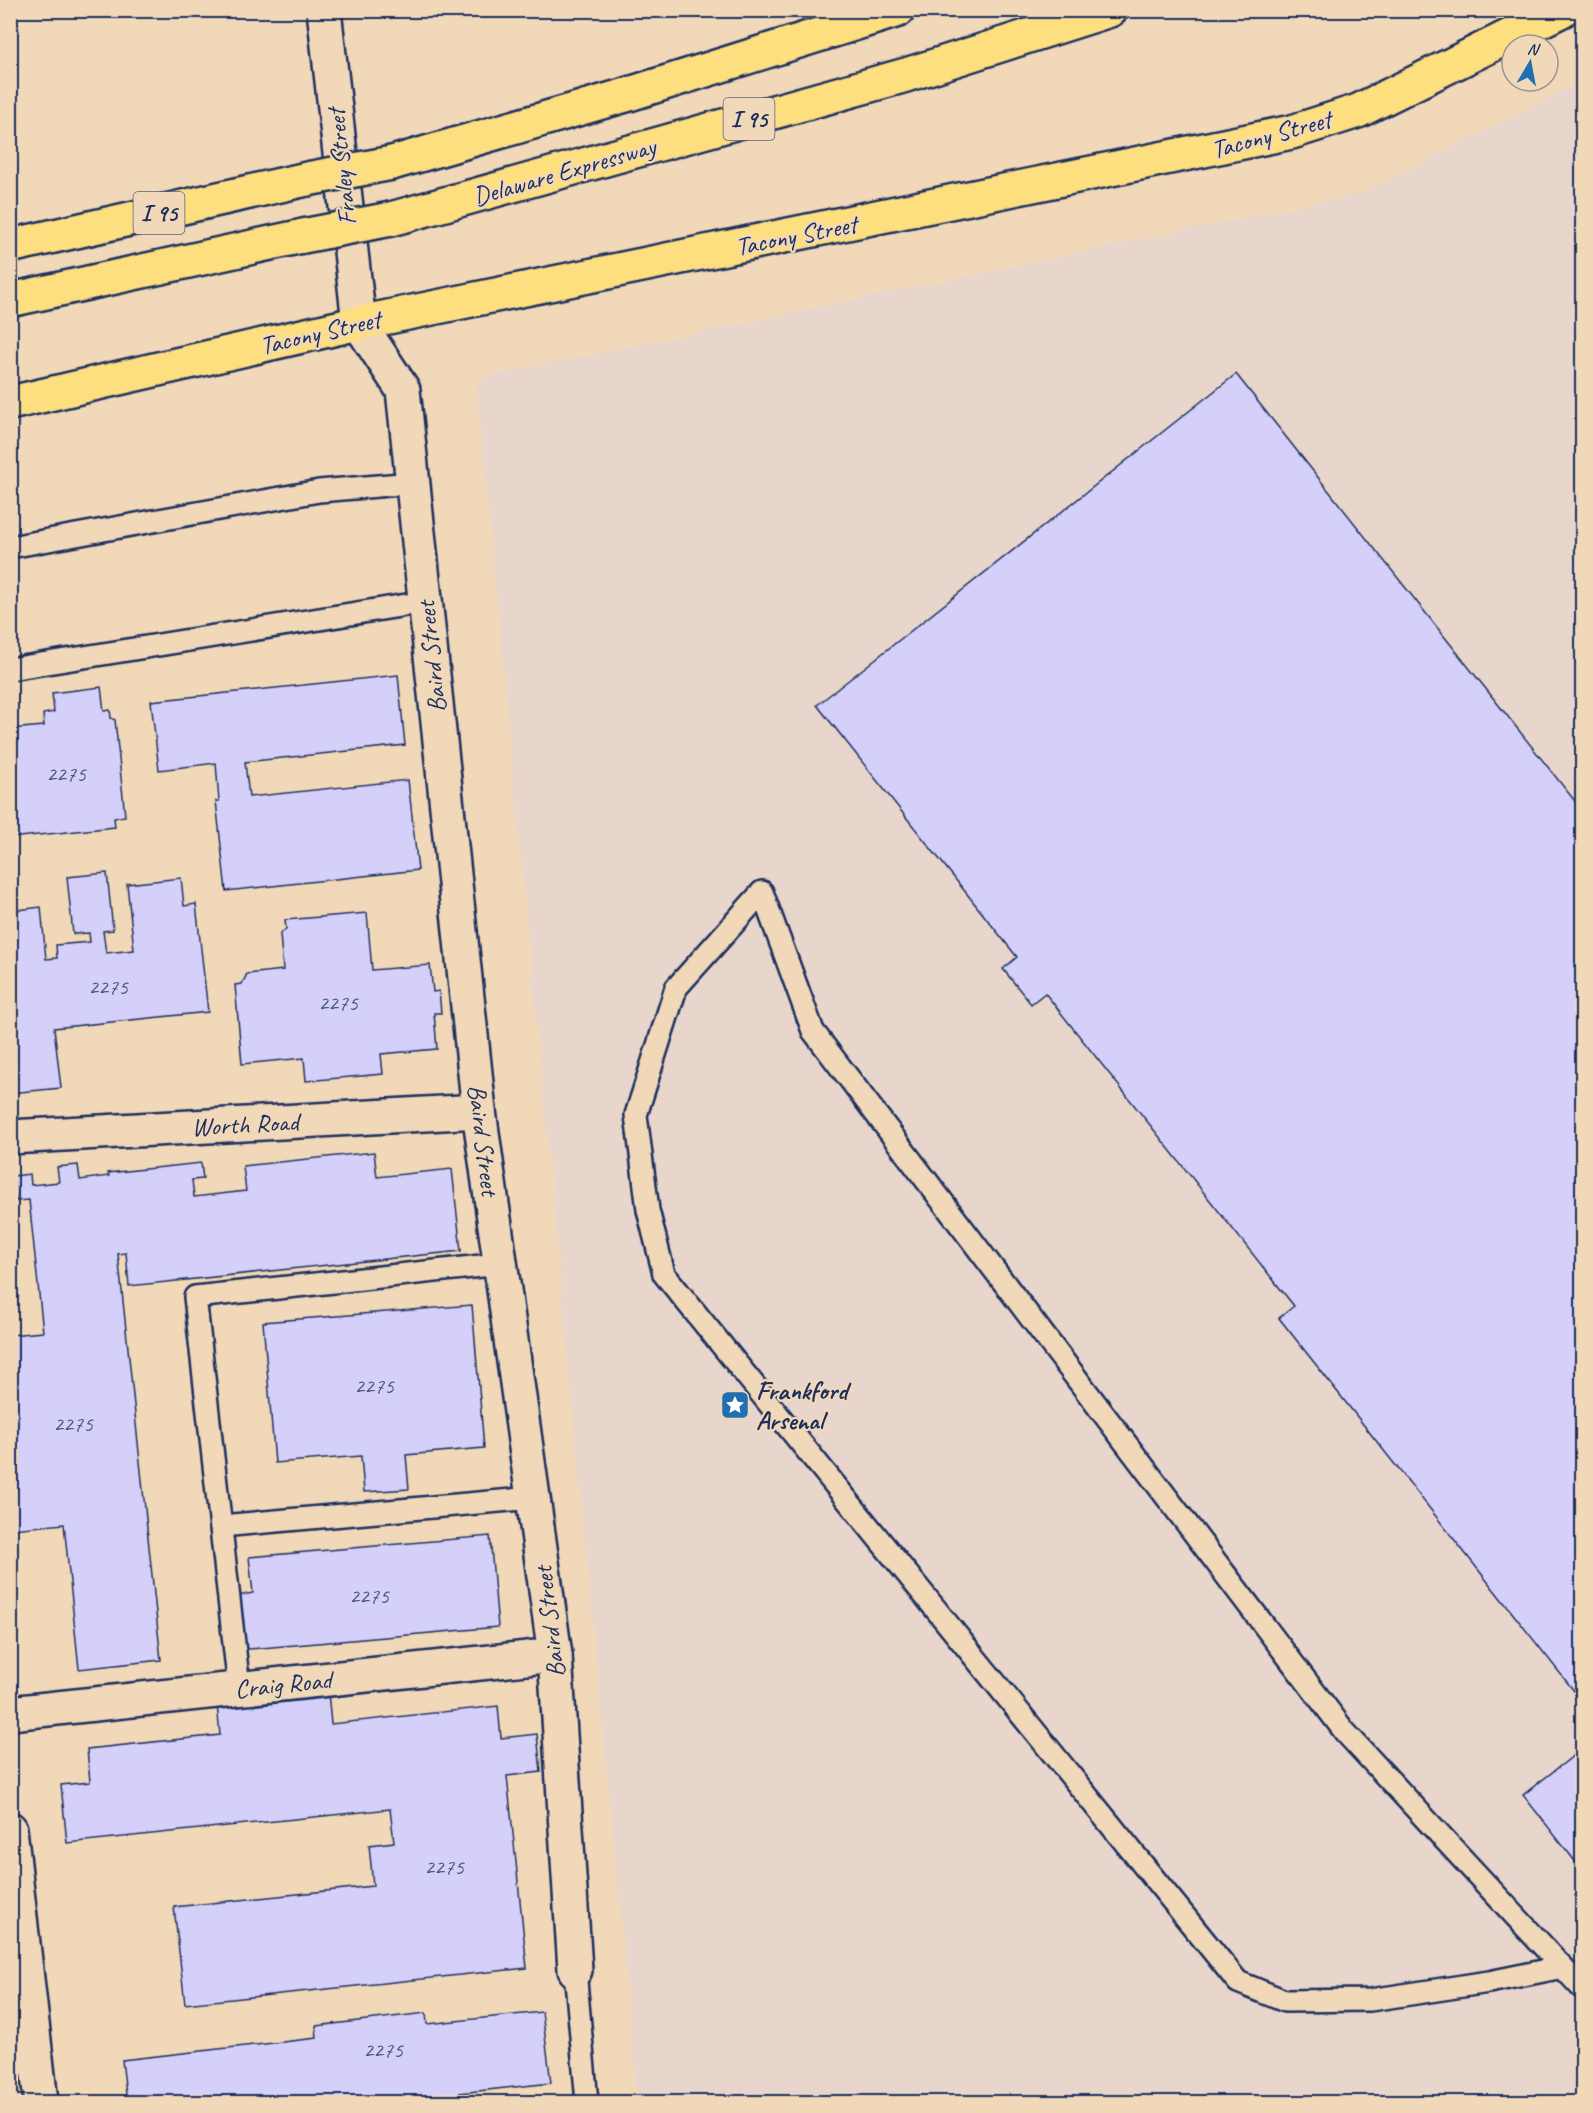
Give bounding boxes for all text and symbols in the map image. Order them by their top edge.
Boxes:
north arrow [1500,33,1560,93]
text: N [1526,39,1542,60]
road number: I 95 [724,98,774,140]
street label: Tacony Street [1208,102,1338,166]
street label: Fraley Street [319,104,364,227]
street label: Delaware Expressway [469,129,661,213]
road number: I 95 [134,192,184,234]
street label: Tacony Street [733,207,863,263]
street label: Tacony Street [257,302,387,362]
street label: Baird Street [409,597,454,714]
house number: 2275 [46,760,87,788]
house number: 2275 [88,973,129,1001]
house number: 2275 [318,989,359,1017]
street label: Baird Street [460,1083,507,1200]
street label: Worth Road [191,1105,303,1144]
house number: 2275 [354,1372,395,1400]
place label: Frankford Arsenal [756,1374,852,1437]
place icon: Frankford Arsenal [719,1389,751,1421]
house number: 2275 [53,1410,94,1438]
street label: Baird Street [526,1562,573,1679]
house number: 2275 [349,1582,390,1610]
street label: Craig Road [233,1663,337,1706]
house number: 2275 [424,1853,465,1881]
house number: 2275 [363,2036,404,2064]

